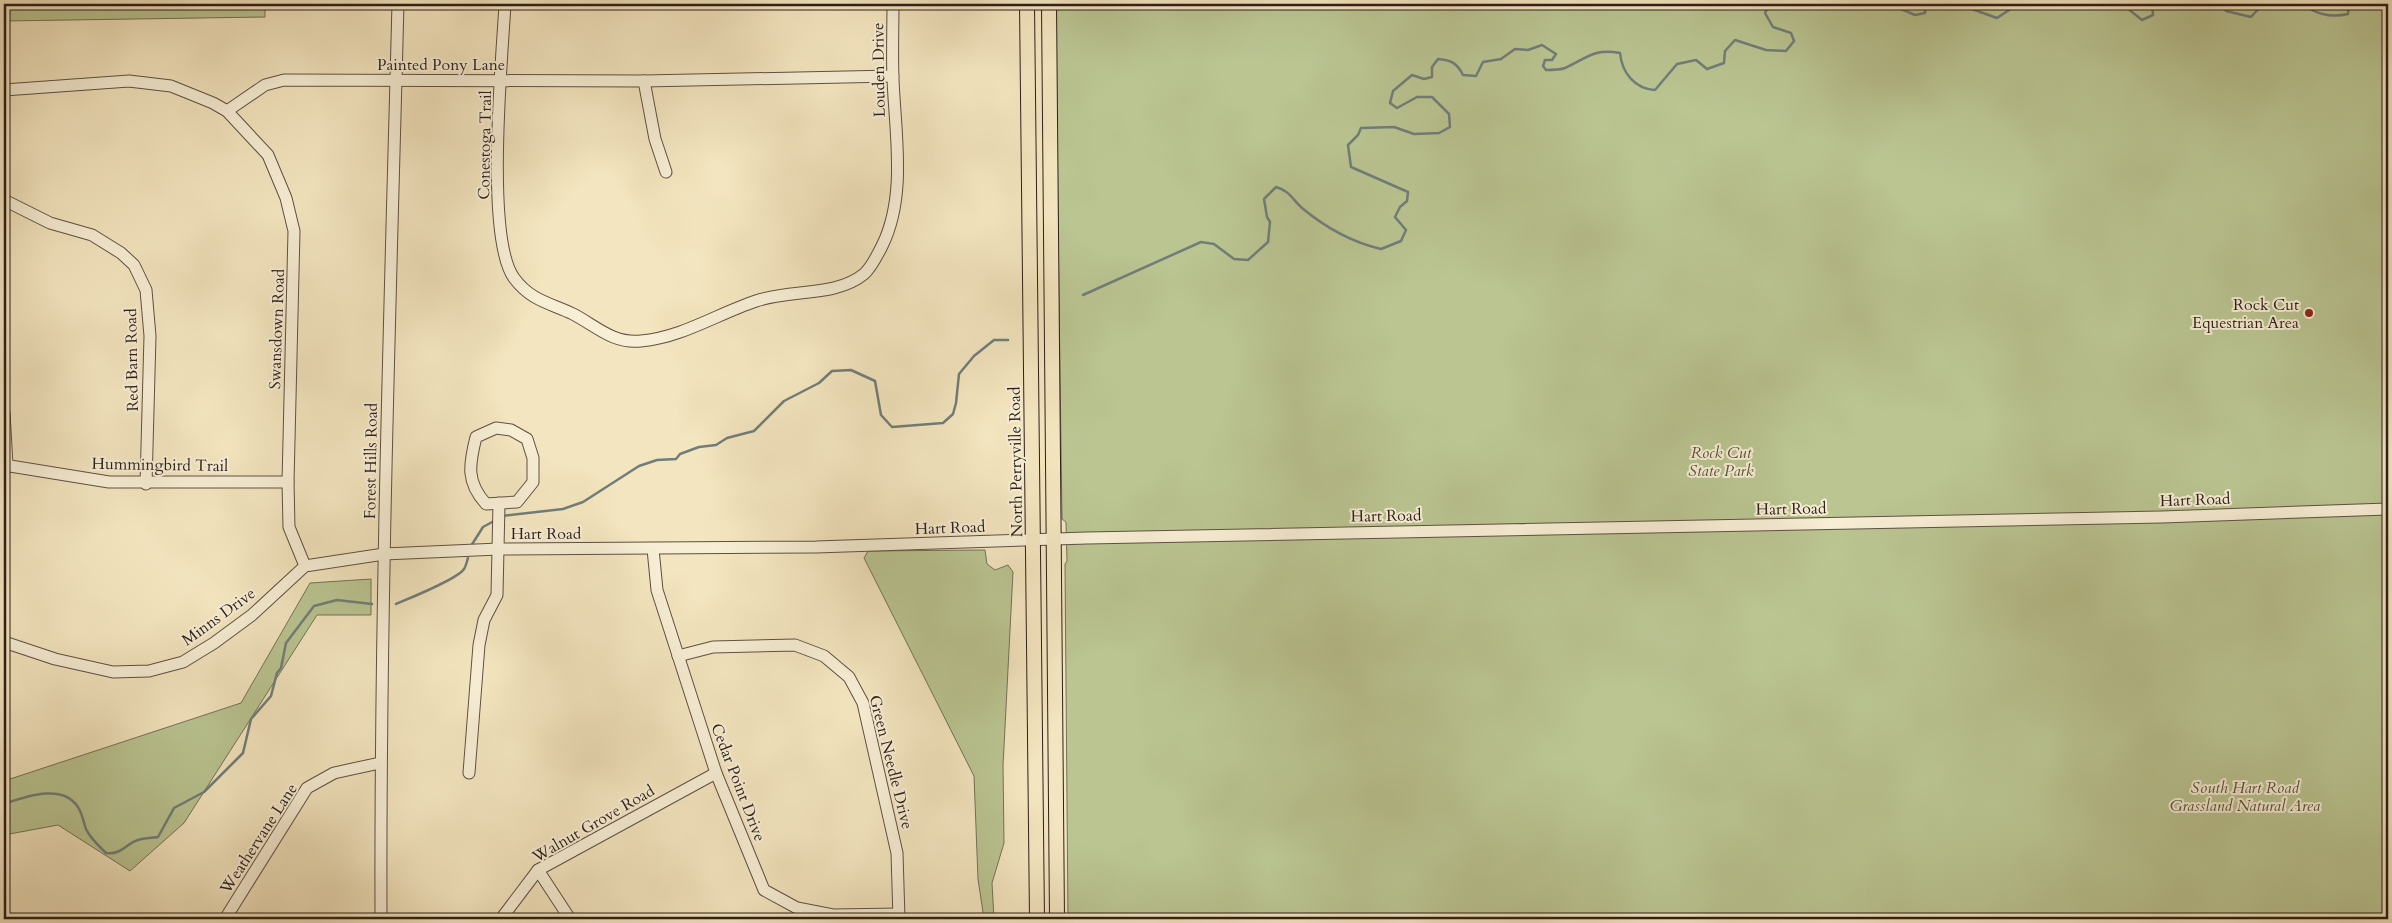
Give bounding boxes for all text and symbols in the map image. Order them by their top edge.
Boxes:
street label: Louden Drive [867,22,891,118]
street label: Painted Pony Lane [377,54,505,76]
street label: Conestoga Trail [473,90,497,200]
street label: Swansdown Road [264,268,290,390]
place label: Rock Cut Equestrian Area [2192,294,2299,334]
marker: Rock Cut Equestrian Area [2303,307,2315,319]
street label: Red Barn Road [120,308,144,412]
street label: North Perryville Road [1004,386,1028,537]
street label: Forest Hills Road [359,402,383,519]
park label: Rock Cut State Park [1688,442,1754,482]
street label: Hummingbird Trail [92,453,228,477]
street label: Hart Road [2159,488,2231,512]
street label: Hart Road [1756,497,1827,521]
street label: Hart Road [1351,504,1422,528]
street label: Hart Road [914,516,986,540]
street label: Hart Road [511,523,582,545]
street label: Minns Drive [177,583,260,651]
street label: Green Needle Drive [864,693,918,832]
street label: Cedar Point Drive [705,720,771,845]
park label: South Hart Road Grassland Natural Area [2170,777,2320,817]
street label: Weathervane Lane [214,779,303,899]
street label: Walnut Grove Road [527,780,659,868]

